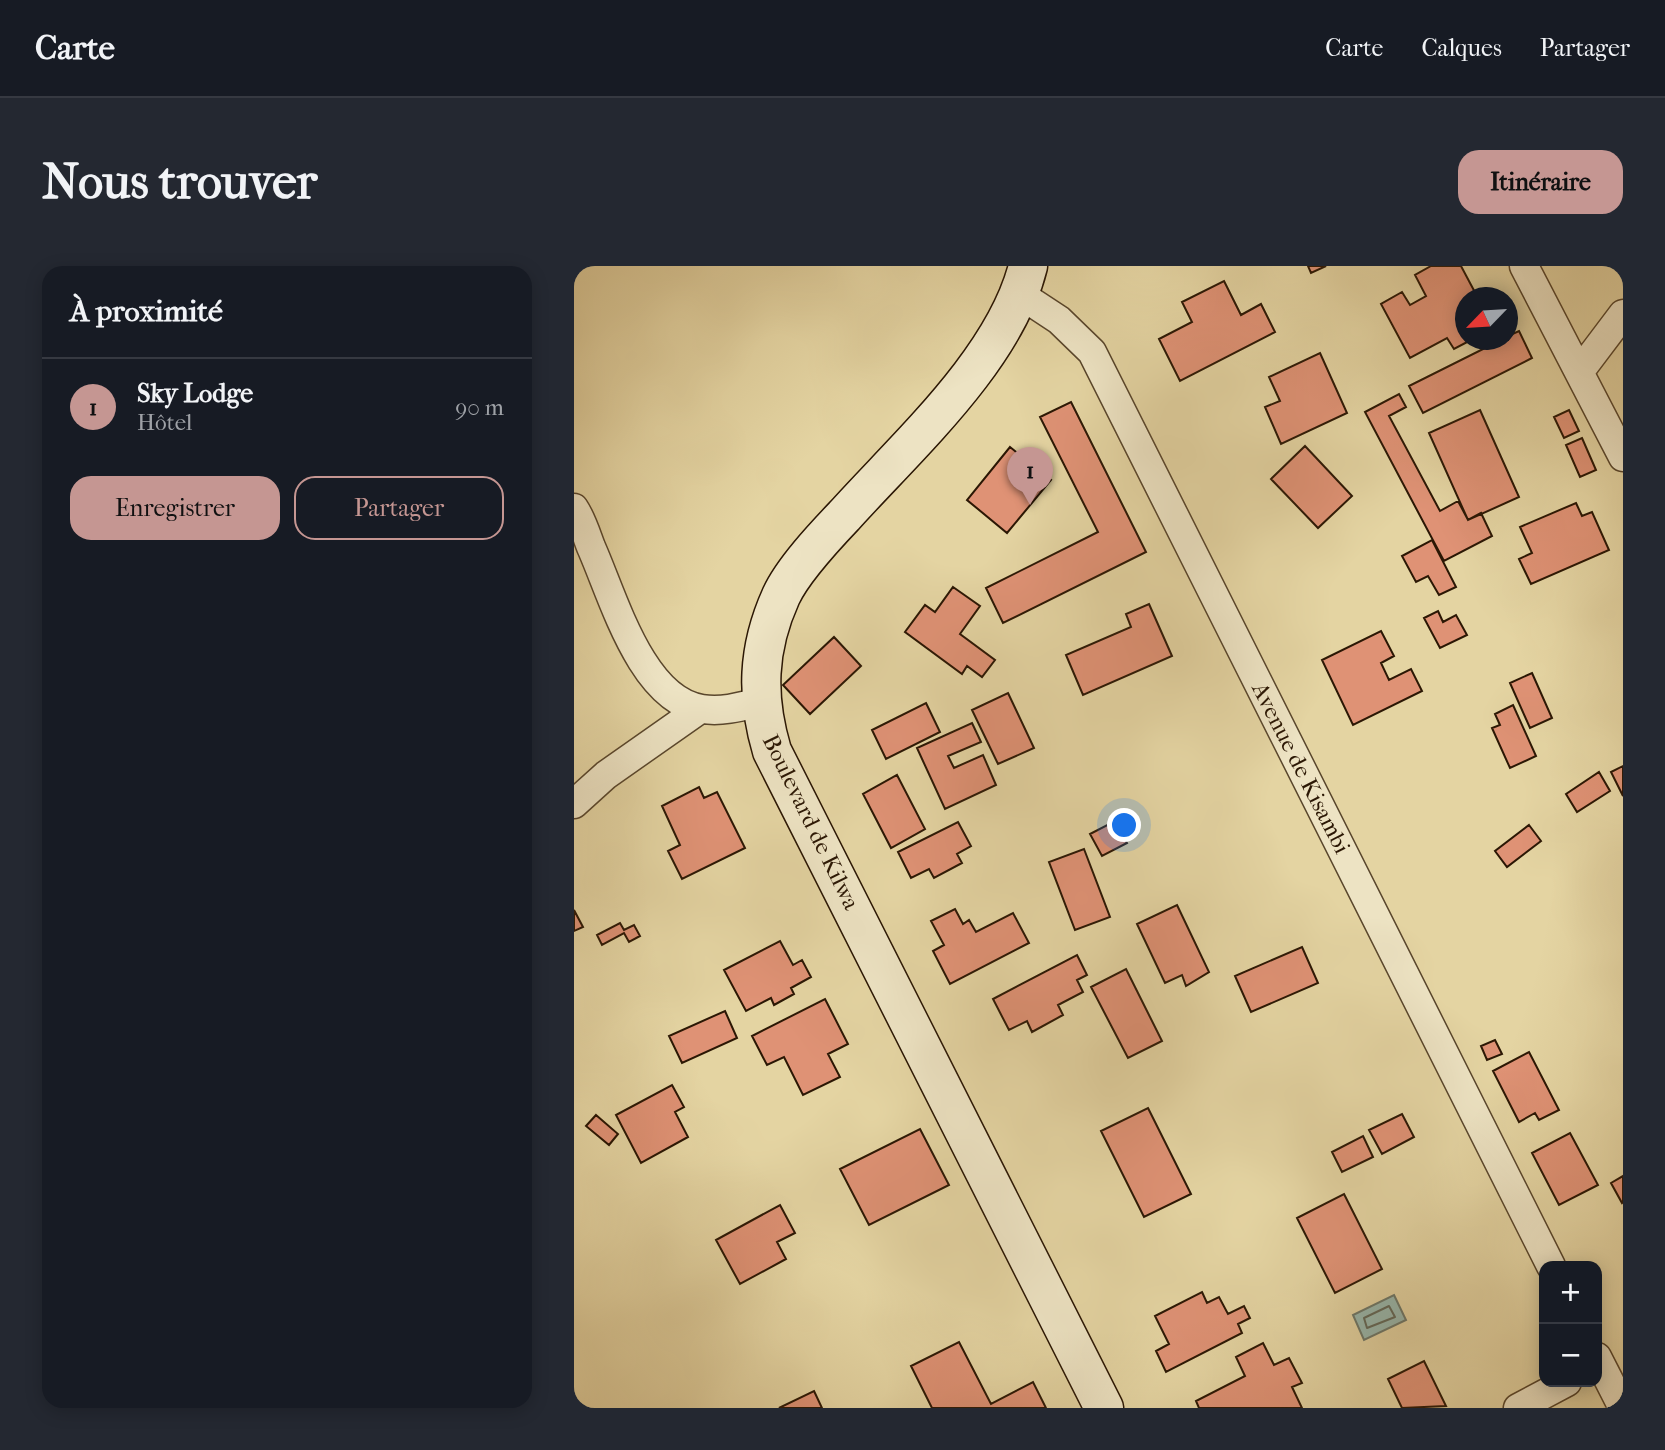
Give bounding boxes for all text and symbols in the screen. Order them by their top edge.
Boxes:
text: Carte [35,29,115,68]
text: Carte [1325,34,1383,62]
text: Calques [1421,34,1502,62]
text: Partager [1540,34,1630,62]
button: Itinéraire [1458,150,1623,214]
text: Nous trouver [42,153,317,211]
north arrow [1455,287,1518,350]
text: À proximité [70,294,223,329]
text: Sky Lodge [137,378,253,409]
text: 1 [89,394,97,421]
text: 90 m [455,394,504,421]
text: Hôtel [137,409,192,436]
pin: 1 [1007,447,1053,505]
button: Enregistrer [70,476,280,540]
button: Partager [294,476,504,540]
street label: Avenue de Kisambi [1246,677,1356,858]
street label: Boulevard de Kilwa [757,730,865,914]
your location [1107,808,1141,842]
map controls [1539,1261,1602,1387]
button: + [1539,1261,1602,1324]
button: − [1539,1324,1602,1387]

